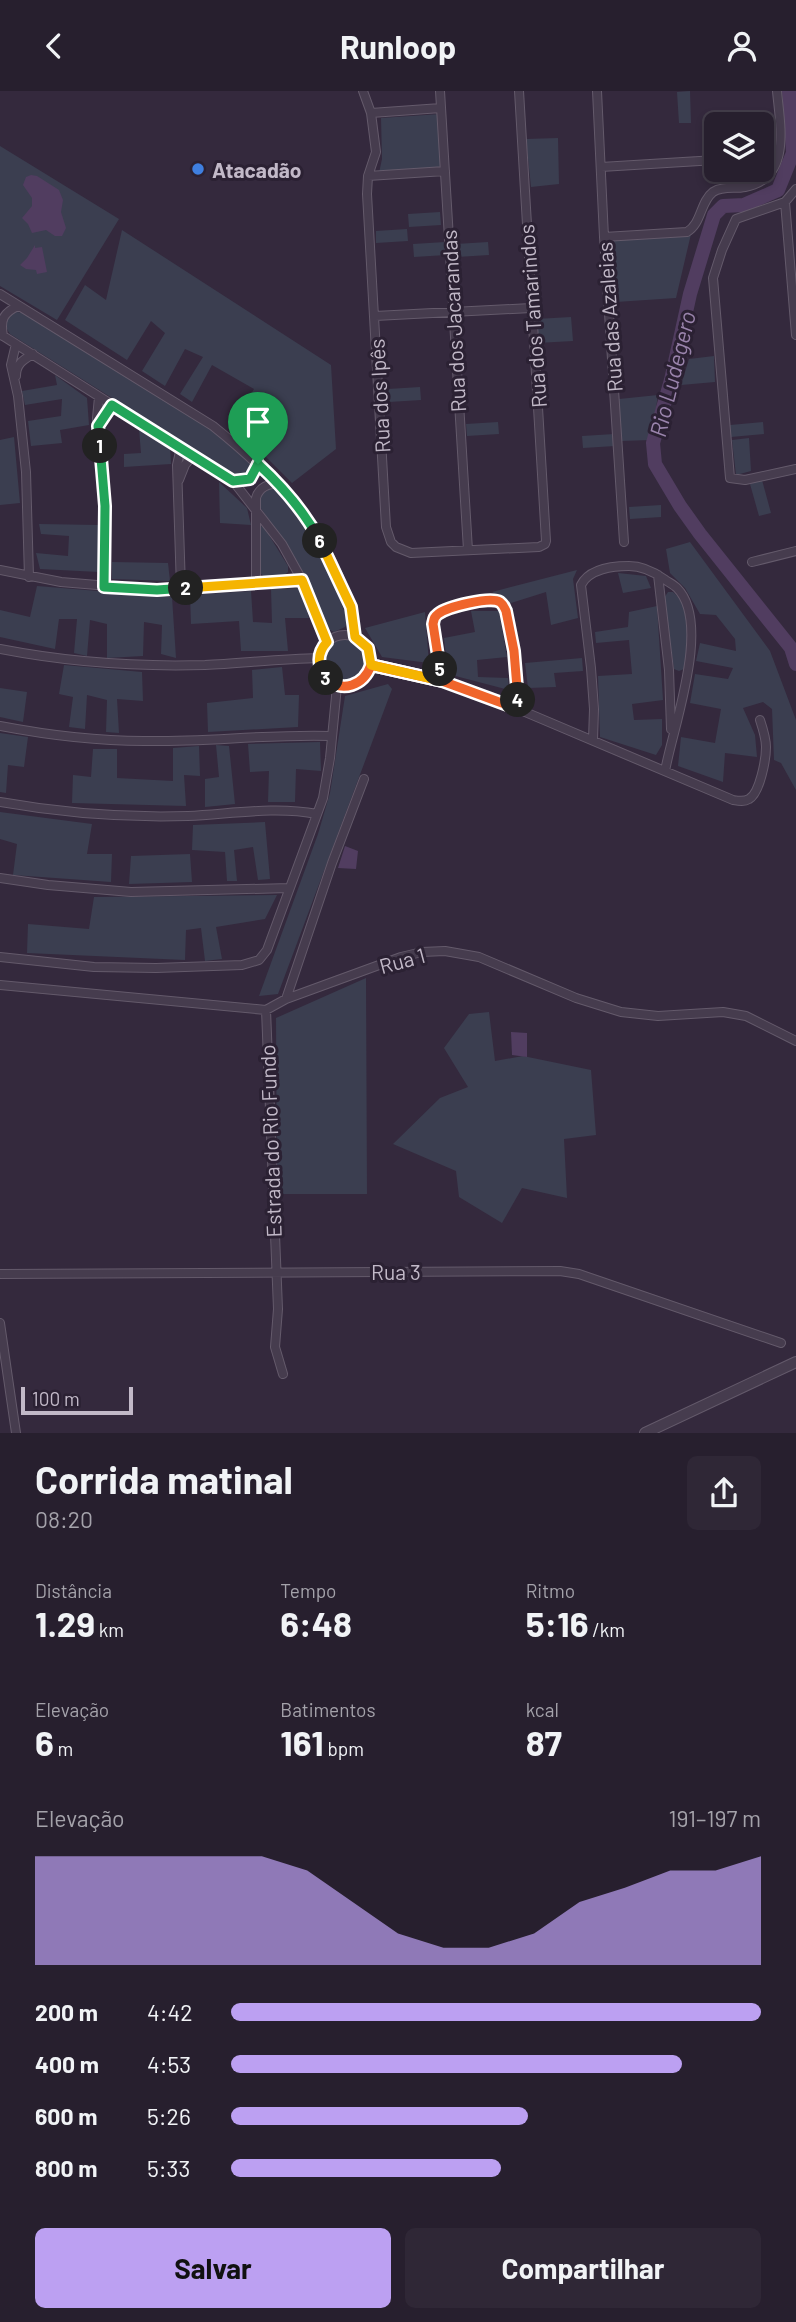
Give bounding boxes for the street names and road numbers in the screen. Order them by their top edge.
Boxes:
street label: Rua dos Tamarindos [513,223,551,409]
street label: Rua dos Jacarandas [436,229,470,413]
street label: Rua das Azaleias [591,241,627,393]
street label: Rua dos Ipês [364,338,394,454]
street label: Rua 1 [376,942,428,978]
street label: Estrada do Rio Fundo [254,1044,286,1238]
street label: Rua 3 [371,1259,421,1284]

